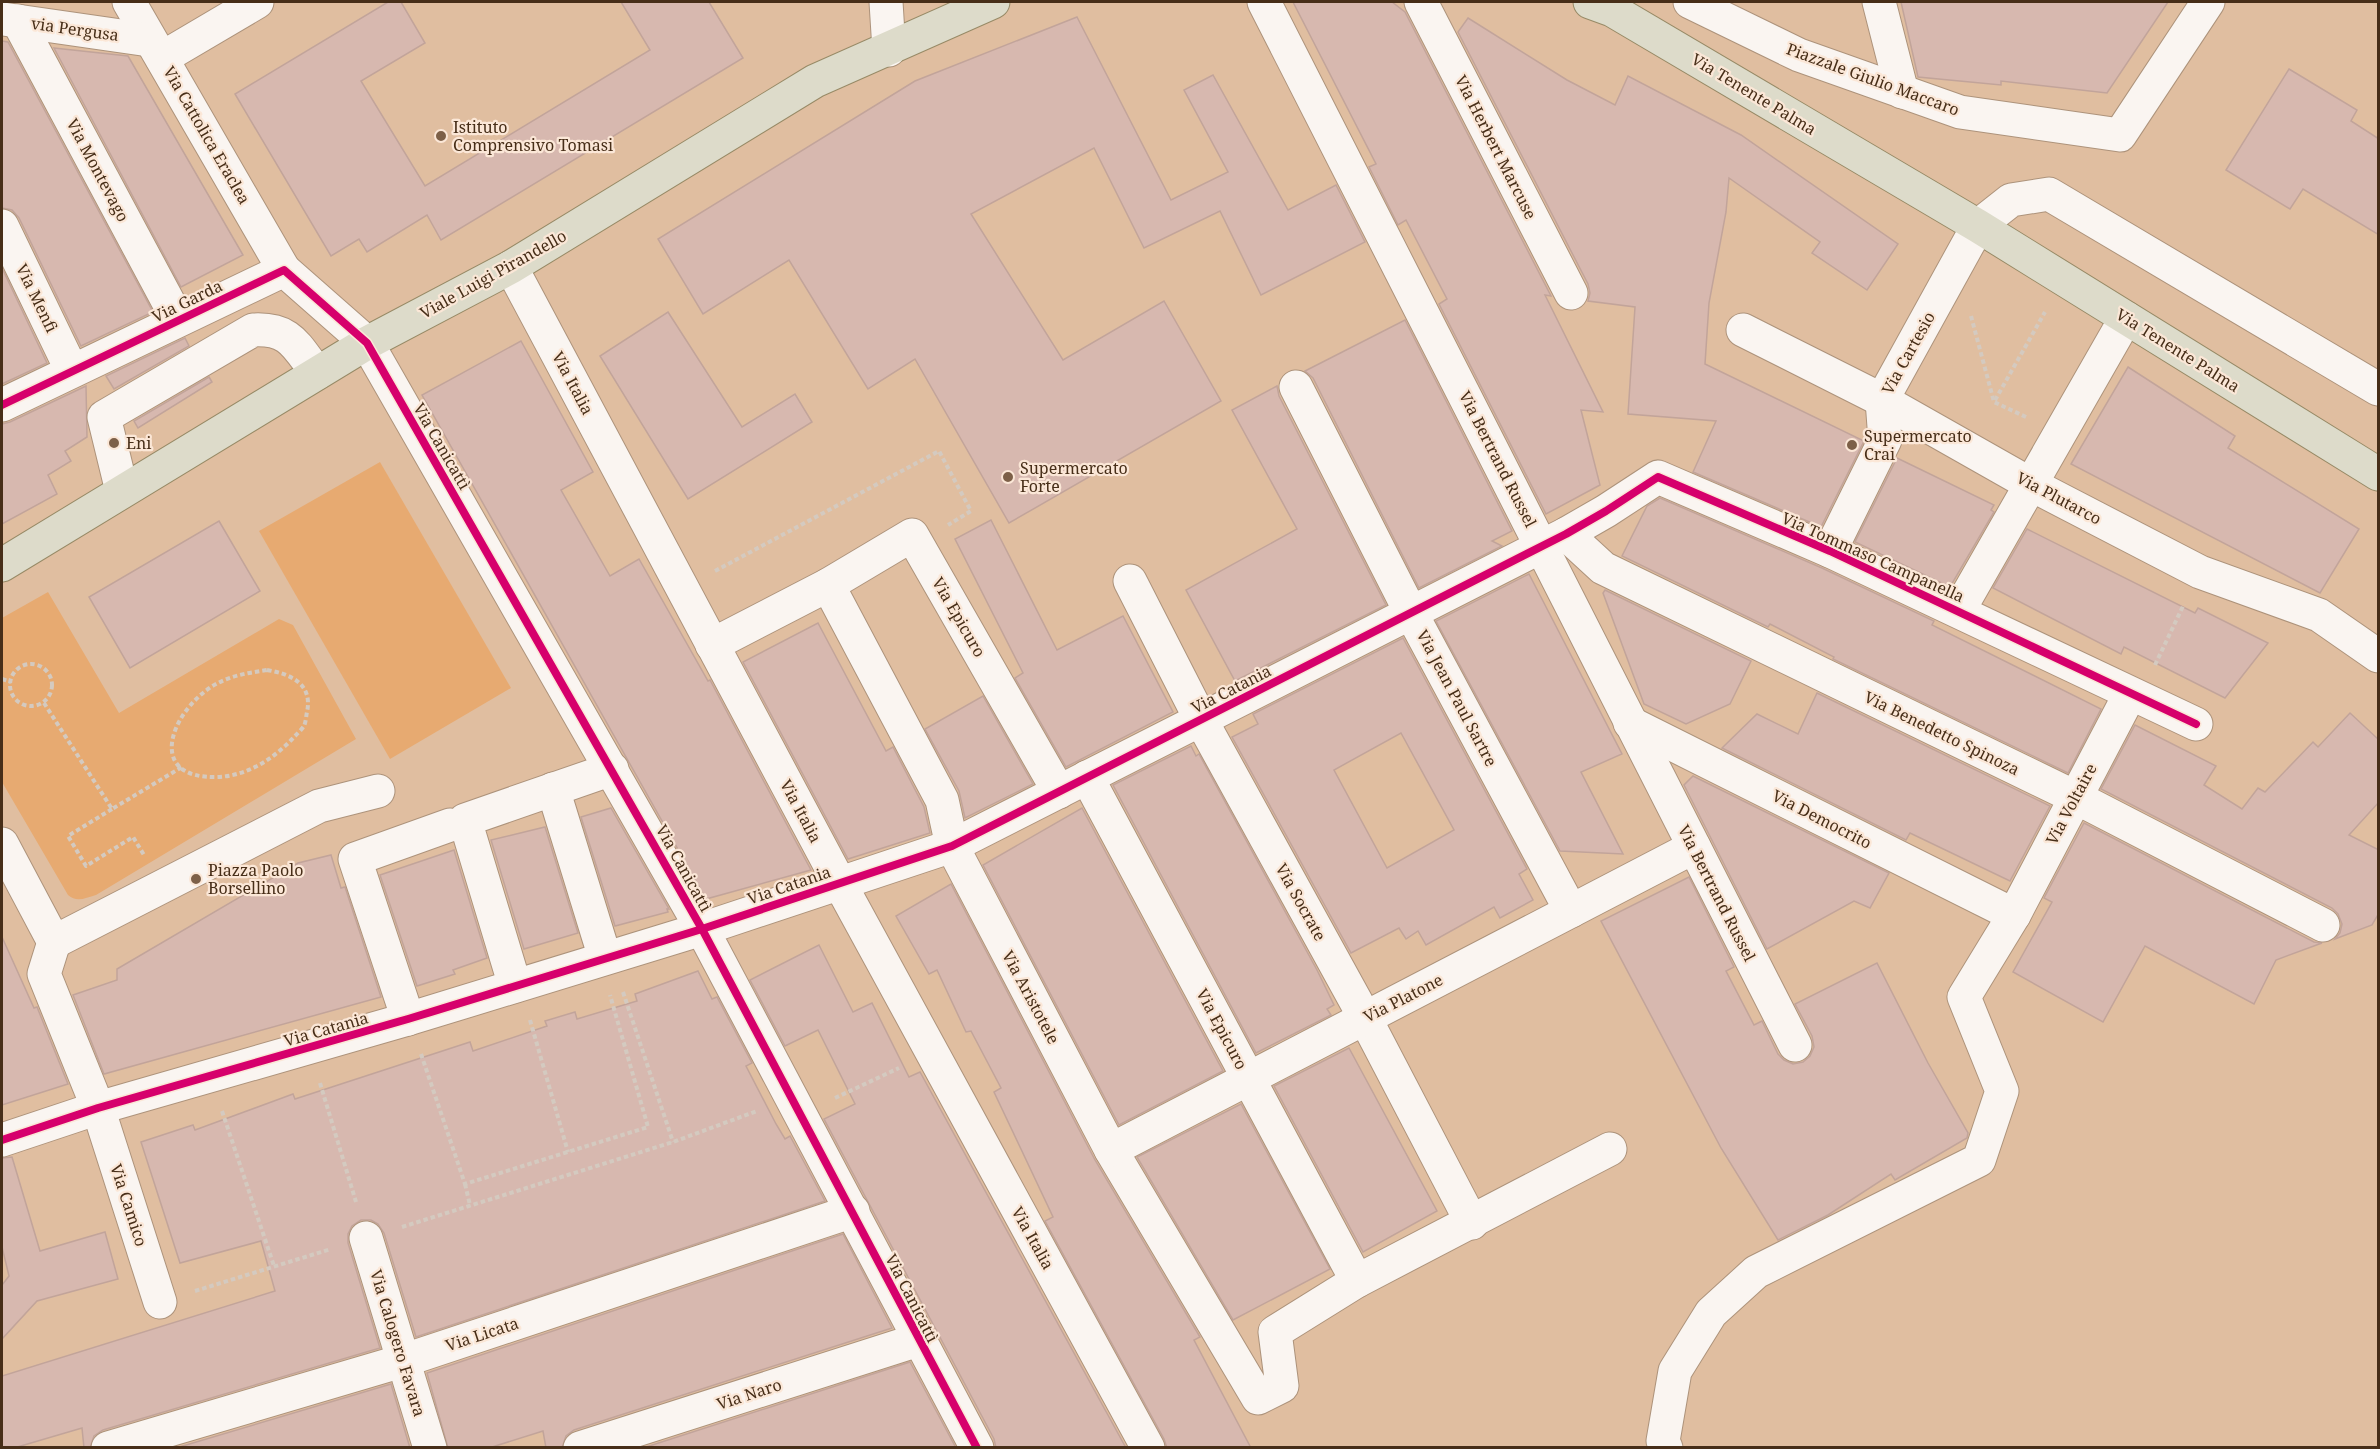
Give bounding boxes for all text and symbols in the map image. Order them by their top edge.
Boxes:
street label: via Pergusa [30,12,120,46]
street label: Piazzale Giulio Maccaro [1783,37,1963,121]
street label: Via Tenente Palma [1687,48,1821,140]
street label: Via Cattolica Eraclea [158,62,256,208]
street label: Via Herbert Marcuse [1450,71,1542,223]
street label: Via Montevago [62,115,134,225]
place label: Istituto Comprensivo Tomasi [453,116,613,156]
marker: Istituto Comprensivo Tomasi [434,129,448,143]
street label: Viale Luigi Pirandello [416,224,570,324]
street label: Via Menfi [11,260,63,336]
street label: Via Garda [148,274,226,328]
street label: Via Tenente Palma [2112,303,2244,397]
street label: Via Cartesio [1876,308,1940,398]
street label: Via Italia [547,348,599,418]
street label: Via Bertrand Russel [1454,387,1542,531]
street label: Via Canicattì [408,399,476,493]
place label: Supermercato Crai [1864,425,1972,465]
place label: Eni [126,432,151,454]
marker: Eni [107,436,121,450]
marker: Supermercato Crai [1845,438,1859,452]
place label: Supermercato Forte [1020,457,1128,497]
street label: Via Plutarco [2013,466,2105,530]
marker: Supermercato Forte [1001,470,1015,484]
street label: Via Tommaso Campanella [1778,507,1968,607]
street label: Via Epicuro [927,573,991,661]
street label: Via Jean Paul Sartre [1412,626,1502,770]
street label: Via Catania [1187,659,1275,719]
street label: Via Benedetto Spinoza [1861,686,2023,780]
street label: Via Voltaire [2040,760,2102,848]
street label: Via Italia [775,776,827,846]
street label: Via Democrito [1768,784,1876,854]
street label: Via Canicattì [651,820,717,916]
street label: Via Bertrand Russel [1673,821,1761,965]
place label: Piazza Paolo Borsellino [208,859,303,899]
street label: Via Socrate [1271,859,1331,945]
street label: Via Catania [744,860,834,910]
marker: Piazza Paolo Borsellino [189,872,203,886]
street label: Via Aristotele [997,946,1065,1048]
street label: Via Platone [1359,969,1447,1027]
street label: Via Epicuro [1191,985,1253,1073]
street label: Via Catania [281,1006,371,1052]
street label: Via Camico [105,1161,153,1249]
street label: Via Italia [1007,1203,1059,1273]
street label: Via Canicattì [880,1250,944,1346]
street label: Via Calogero Favara [365,1267,431,1419]
street label: Via Licata [443,1312,521,1356]
street label: Via Naro [714,1373,784,1415]

